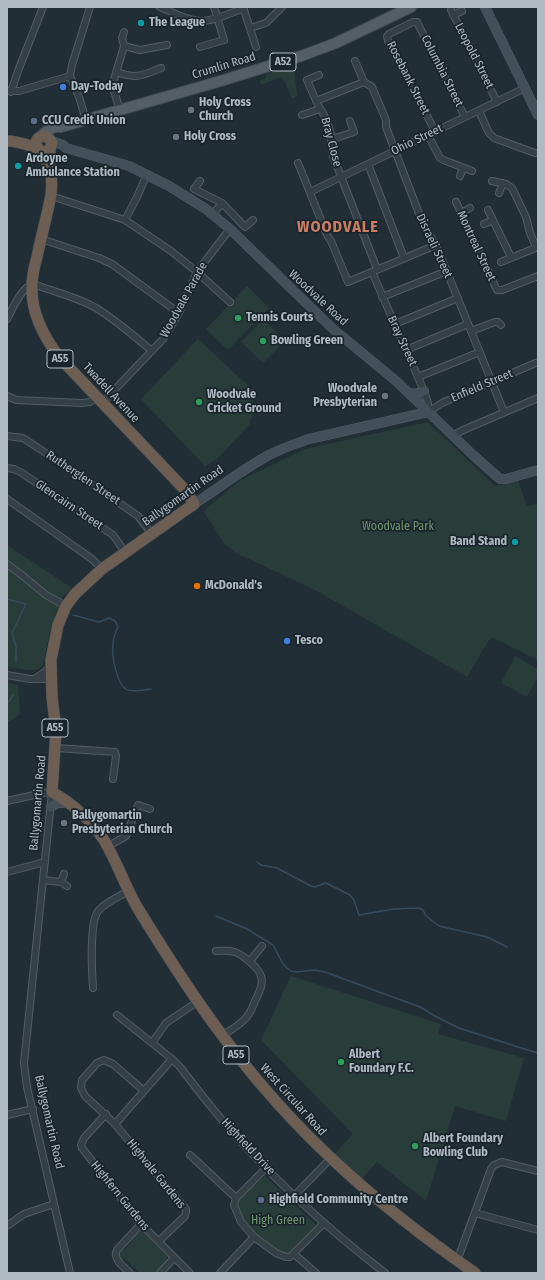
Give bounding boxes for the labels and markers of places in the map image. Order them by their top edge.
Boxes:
place label: The League [149,16,205,30]
marker: The League [136,18,146,28]
place label: Day-Today [71,80,123,94]
marker: Day-Today [58,82,68,92]
place label: Holy Cross Church [199,96,251,124]
marker: Holy Cross Church [186,105,196,115]
place label: CCU Credit Union [42,114,126,128]
marker: CCU Credit Union [29,116,39,126]
place label: Holy Cross [184,130,236,144]
marker: Holy Cross [171,132,181,142]
place label: Ardoyne Ambulance Station [26,152,120,180]
marker: Ardoyne Ambulance Station [13,161,23,171]
place label: Tennis Courts [246,311,313,325]
marker: Tennis Courts [233,313,243,323]
place label: Bowling Green [271,334,343,348]
marker: Bowling Green [258,336,268,346]
place label: Woodvale Presbyterian [313,382,377,410]
place label: Woodvale Cricket Ground [207,388,281,416]
marker: Woodvale Presbyterian [380,391,390,401]
marker: Woodvale Cricket Ground [194,397,204,407]
place label: Band Stand [450,535,507,549]
marker: Band Stand [510,537,520,547]
place label: McDonald's [205,579,262,593]
marker: McDonald's [192,581,202,591]
place label: Tesco [295,634,323,648]
marker: Tesco [282,636,292,646]
place label: Ballygomartin Presbyterian Church [72,809,172,837]
marker: Ballygomartin Presbyterian Church [59,818,69,828]
place label: Albert Foundary F.C. [349,1048,414,1076]
marker: Albert Foundary F.C. [336,1057,346,1067]
place label: Albert Foundary Bowling Club [423,1132,503,1160]
marker: Albert Foundary Bowling Club [410,1141,420,1151]
place label: Highfield Community Centre [269,1193,408,1207]
marker: Highfield Community Centre [256,1195,266,1205]

